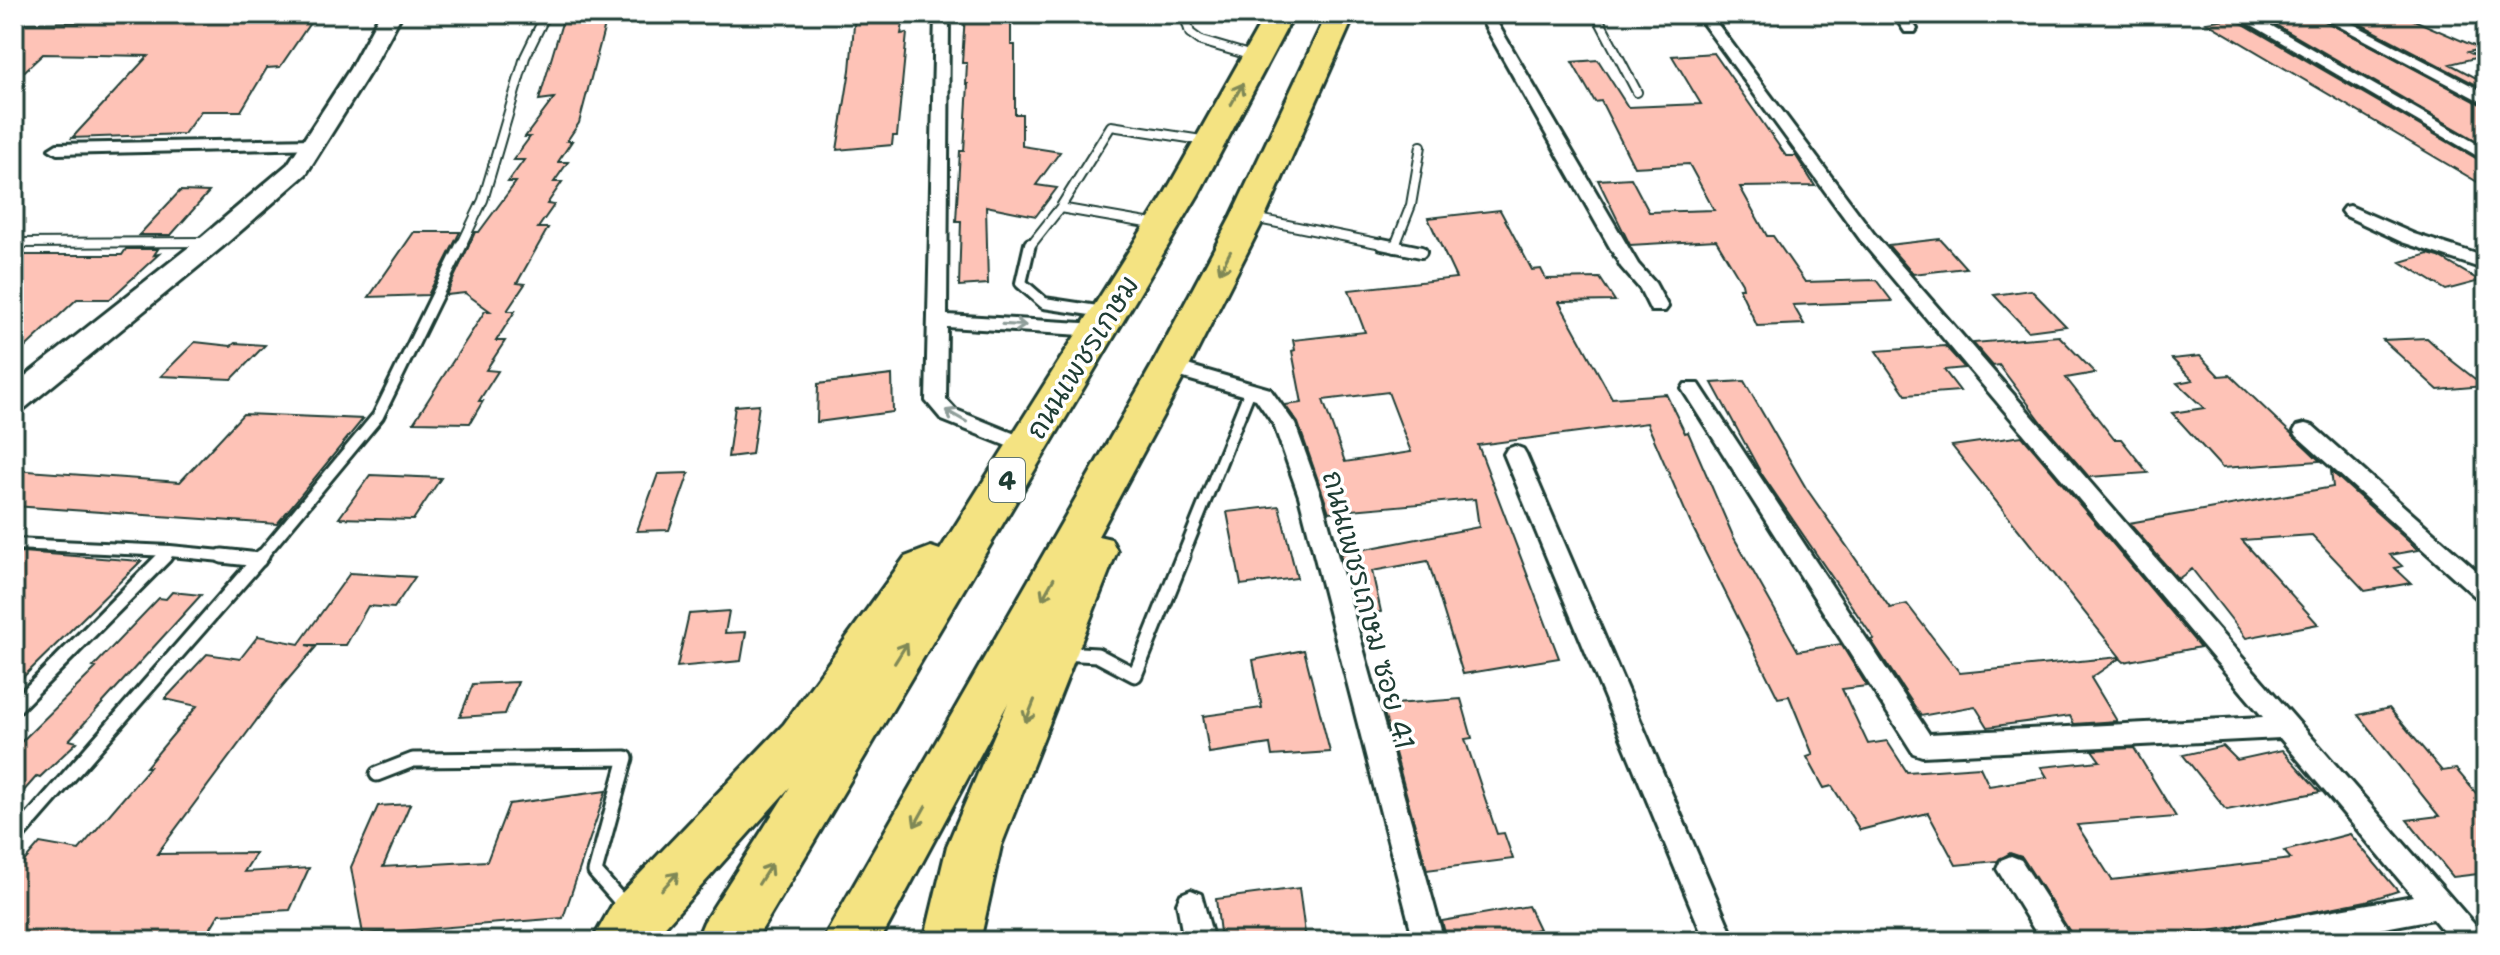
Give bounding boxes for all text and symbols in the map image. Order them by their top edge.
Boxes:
one-way arrow [1229,83,1245,107]
one-way arrow [1216,250,1232,273]
street label: ถนนเพชรเกษม [1017,268,1147,446]
one-way arrow [1000,318,1027,333]
one-way arrow [945,407,968,423]
road number: 4 [989,458,1025,502]
street label: ถนนเพชรเกษม ซอย 41 [1313,466,1425,754]
one-way arrow [1039,577,1055,600]
one-way arrow [893,642,909,665]
one-way arrow [1021,698,1036,723]
one-way arrow [912,804,928,827]
one-way arrow [756,864,773,886]
one-way arrow [660,872,678,892]

